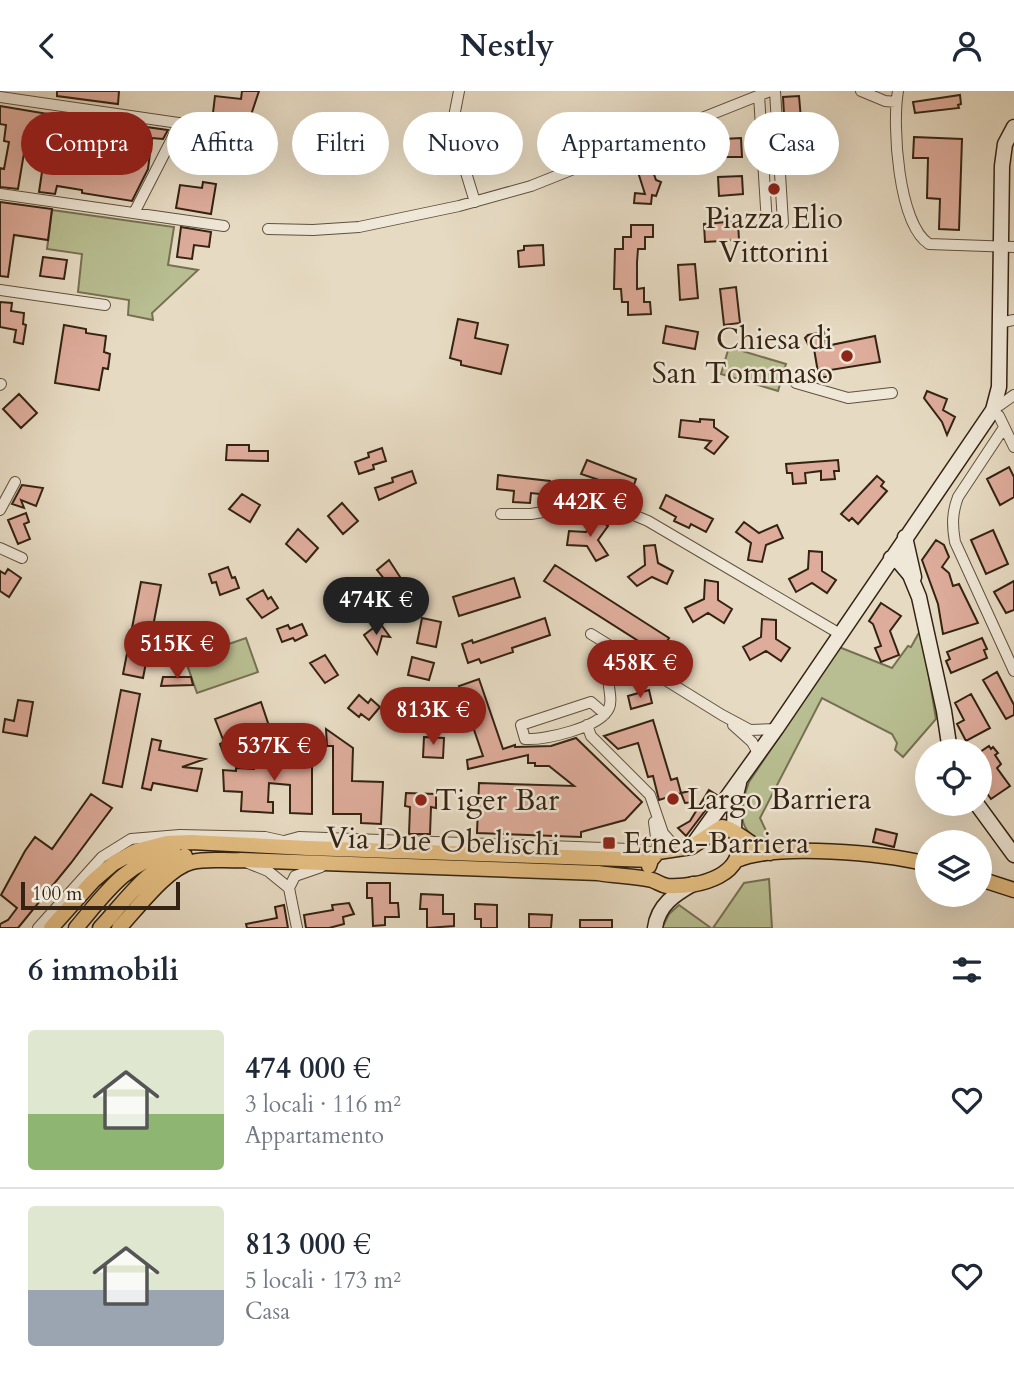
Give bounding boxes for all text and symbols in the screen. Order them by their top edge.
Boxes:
text: Nestly [460,24,554,68]
icon: back [28,27,66,65]
icon: person [948,27,986,65]
chip: Compra [21,112,153,175]
chip: Affitta [167,112,278,175]
chip: Filtri [292,112,389,175]
chip: Nuovo [403,112,523,175]
chip: Appartamento [537,112,730,175]
chip: Casa [744,112,839,175]
marker: Piazza Elio Vittorini [766,181,782,197]
place label: Piazza Elio Vittorini [705,198,843,273]
place label: Chiesa di San Tommaso [652,319,833,394]
marker: Chiesa di San Tommaso [839,348,855,364]
pin: 442K € [533,479,647,539]
text: 442K € [553,486,627,517]
pin: 474K € [319,577,433,637]
text: 474K € [339,584,413,615]
pin: 515K € [120,621,234,681]
text: 515K € [140,628,214,659]
pin: 458K € [583,641,697,700]
text: 458K € [603,647,677,678]
pin: 813K € [376,687,490,747]
text: 813K € [396,694,470,725]
pin: 537K € [217,723,331,783]
text: 537K € [237,730,311,761]
map controls [915,739,992,907]
button: locate [915,739,992,816]
place label: Largo Barriera [687,779,871,820]
place label: Tiger Bar [435,780,559,821]
marker: Largo Barriera [665,791,681,807]
marker: Tiger Bar [413,792,429,808]
street label: Via Due Obelischi [325,817,561,866]
place label: Etnea-Barriera [623,823,809,864]
button: layers [915,830,992,907]
marker: Etnea-Barriera [601,835,617,851]
scale bar [21,879,180,911]
text: 100 m [32,881,82,907]
text: 6 immobili [28,950,179,991]
icon: filters [948,951,986,989]
text: 474 000 € [245,1048,371,1089]
icon: home [84,1058,168,1142]
icon: heart [948,1081,986,1119]
text: 3 locali · 116 m² [245,1089,401,1120]
text: Appartamento [245,1120,384,1151]
text: 813 000 € [245,1224,371,1265]
icon: home [84,1234,168,1318]
icon: heart [948,1257,986,1295]
text: 5 locali · 173 m² [245,1265,401,1296]
text: Casa [245,1296,290,1327]

